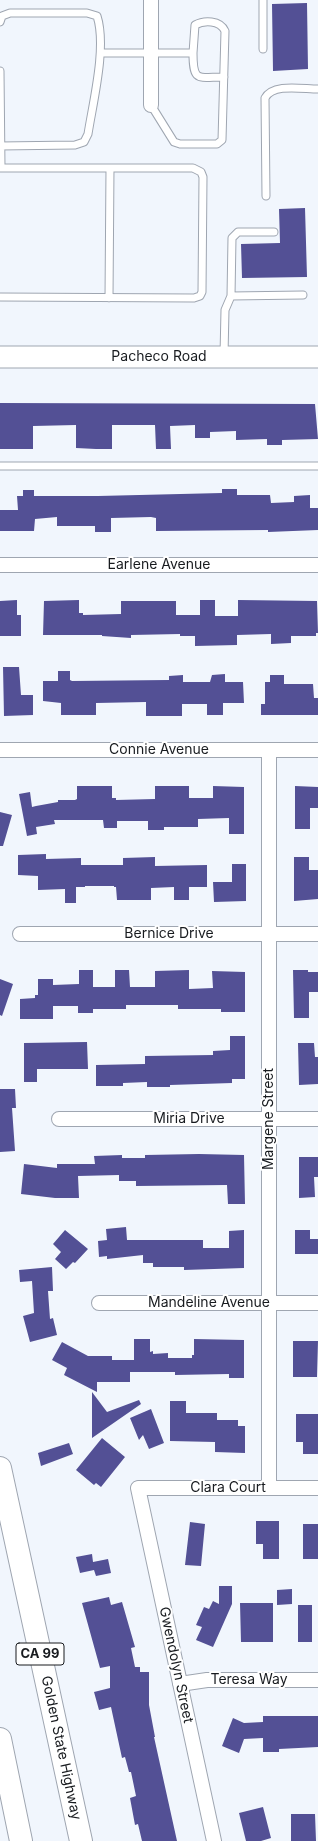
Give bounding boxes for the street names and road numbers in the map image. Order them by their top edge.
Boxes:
street label: Pacheco Road [111,349,207,365]
street label: Earlene Avenue [108,557,210,573]
street label: Connie Avenue [109,742,209,758]
street label: Bernice Drive [124,926,214,942]
street label: Margene Street [261,1068,277,1170]
street label: Miria Drive [153,1111,225,1127]
street label: Mandeline Avenue [148,1295,270,1311]
street label: Clara Court [190,1480,266,1496]
street label: Gwendolyn Street [156,1605,196,1725]
road number: CA 99 [16,1643,64,1665]
street label: Teresa Way [210,1672,288,1688]
street label: Golden State Highway [38,1674,84,1822]

